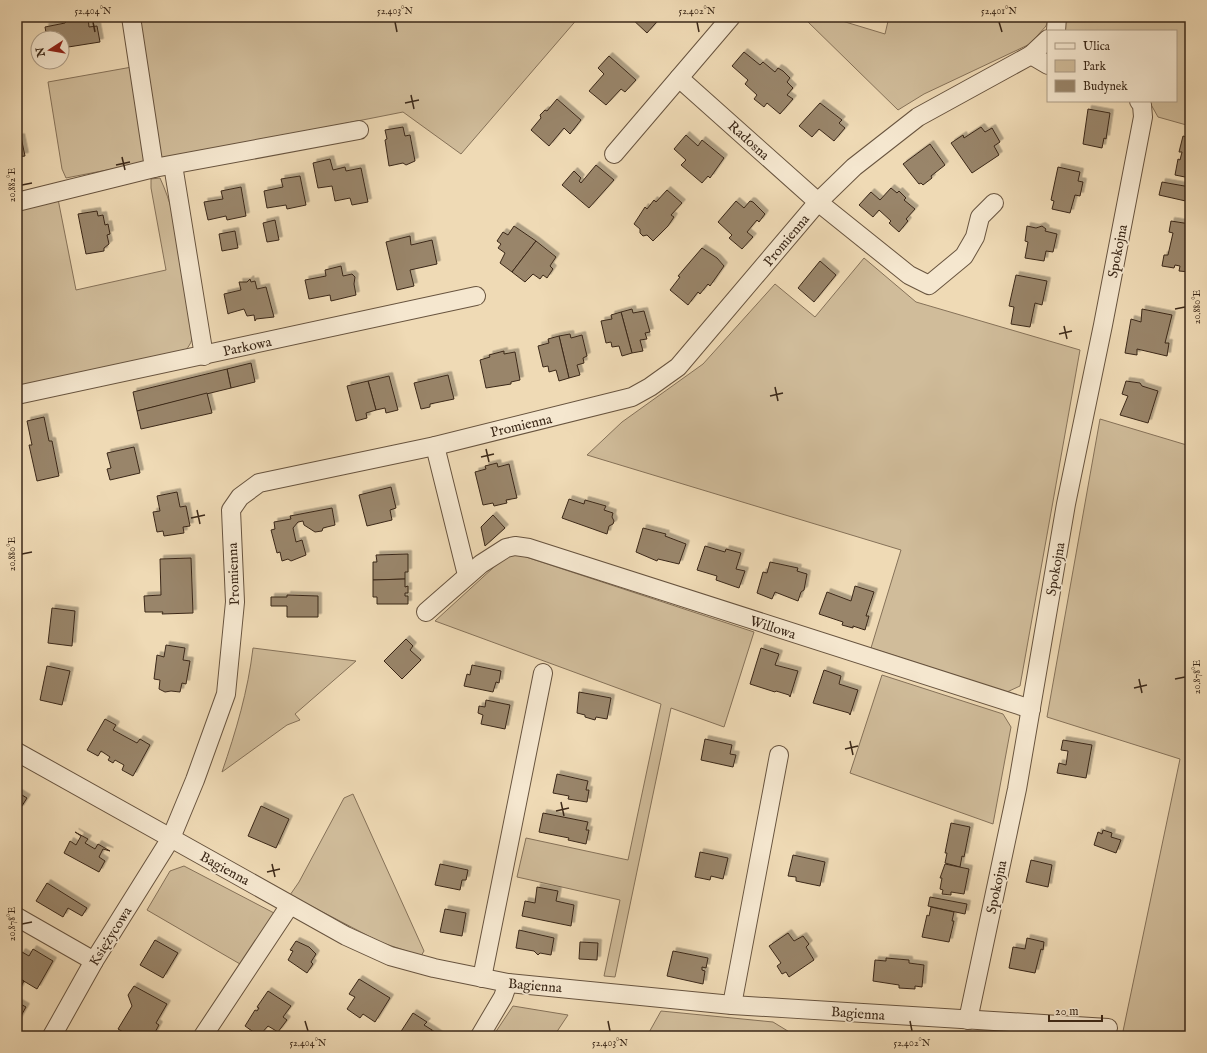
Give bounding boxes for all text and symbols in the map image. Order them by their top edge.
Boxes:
text: 52.404°N [74,5,112,18]
text: 52.403°N [377,5,413,18]
text: 52.402°N [679,5,716,18]
text: 52.401°N [981,5,1017,18]
north arrow [30,30,70,70]
legend [1047,30,1177,102]
text: Ulica [1083,39,1111,54]
text: N [33,45,49,59]
text: Park [1083,59,1106,74]
text: Budynek [1083,79,1128,94]
street label: Radosna [724,117,774,165]
text: 20.882°E [6,168,19,202]
street label: Promienna [760,210,814,270]
street label: Spokojna [1104,222,1132,279]
text: 20.880°E [1191,290,1204,324]
street label: Parkowa [221,333,274,361]
street label: Promienna [489,410,555,442]
text: 20.880°E [6,537,19,571]
street label: Spokojna [1042,540,1070,597]
street label: Promienna [224,541,244,606]
street label: Willowa [747,612,799,644]
text: 20.878°E [1191,660,1204,694]
street label: Bagienna [197,848,253,890]
street label: Spokojna [983,858,1012,915]
street label: Księżycowa [85,903,137,970]
text: 20.878°E [6,907,19,941]
street label: Bagienna [507,975,564,997]
scale bar [1049,997,1102,1023]
street label: Bagienna [830,1003,886,1025]
text: 20 m [1055,1004,1078,1019]
text: 52.404°N [289,1037,327,1050]
text: 52.403°N [592,1037,628,1050]
text: 52.402°N [894,1037,931,1050]

